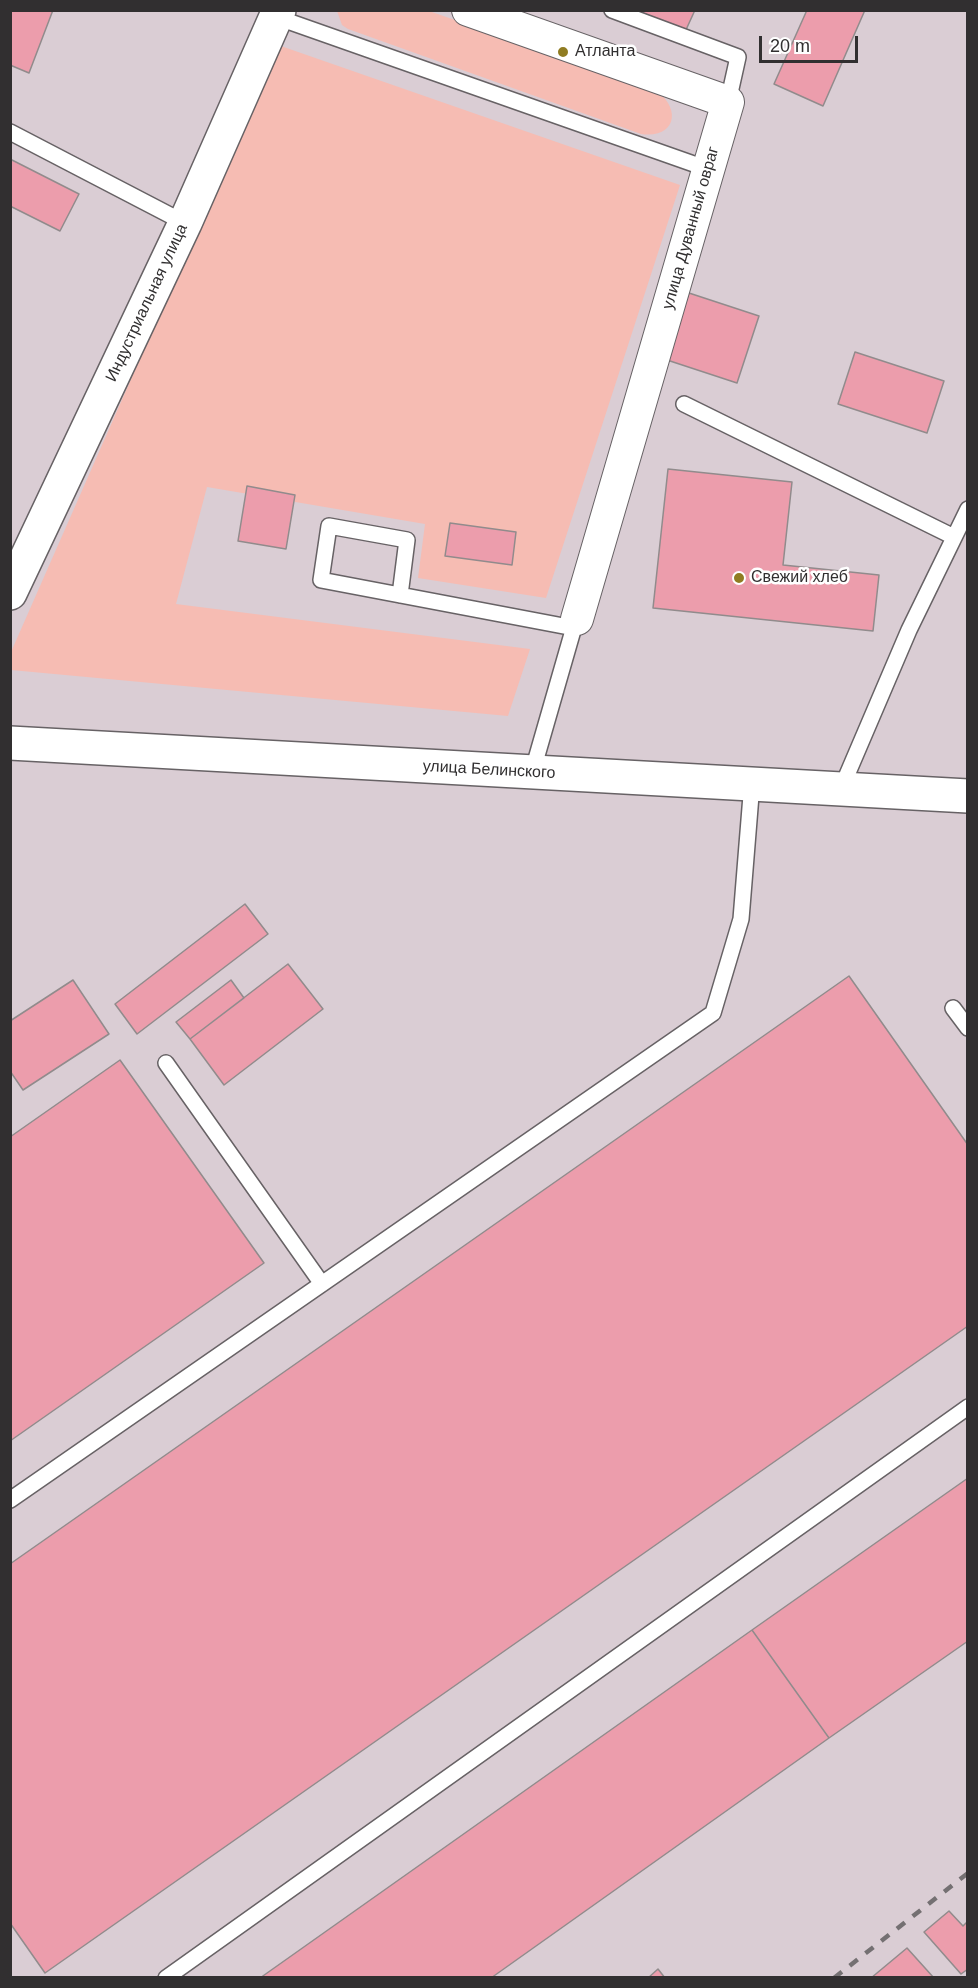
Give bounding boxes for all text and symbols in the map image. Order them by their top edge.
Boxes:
scale bar [762,24,861,62]
text: 20 m [770,36,810,56]
place label: Атланта [575,42,635,62]
marker: Атланта [556,45,570,59]
street label: улица Дуванный овраг [659,144,723,312]
street label: Индустриальная улица [102,221,192,385]
place label: Свежий хлеб [751,568,848,588]
marker: Свежий хлеб [732,571,746,585]
street label: улица Белинского [422,757,556,783]

